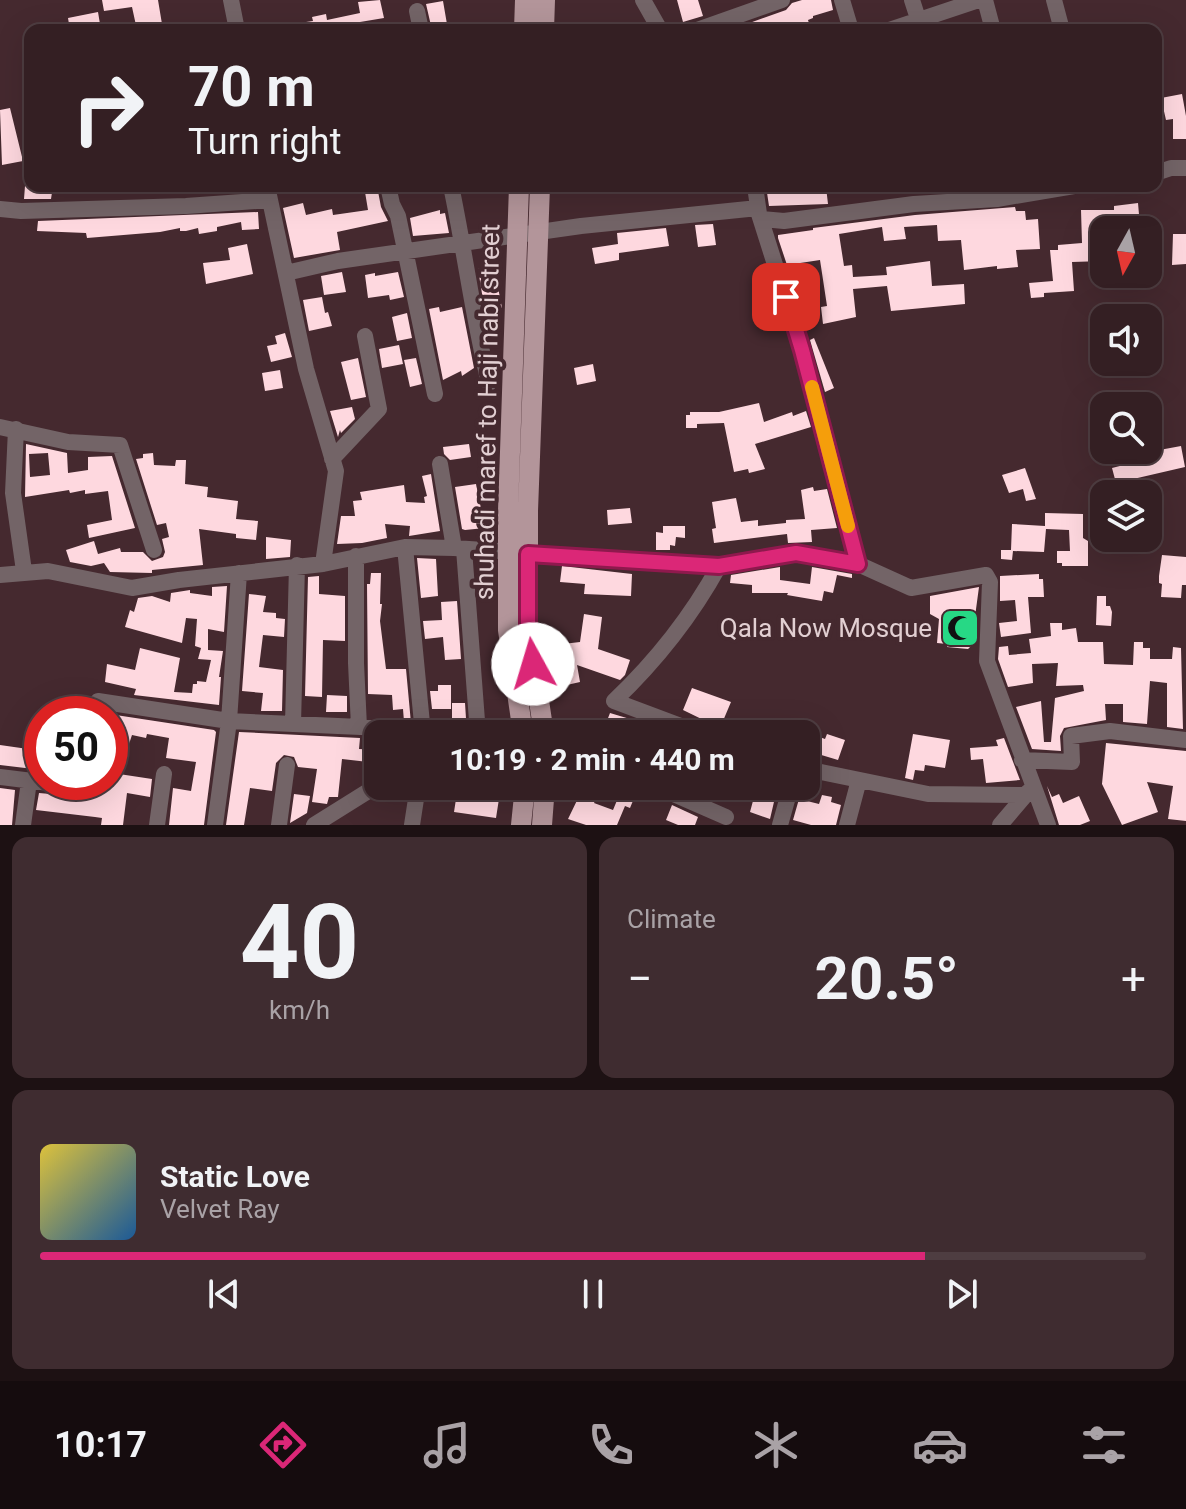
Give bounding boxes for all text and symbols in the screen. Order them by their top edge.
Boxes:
text: 70 m [188,54,315,120]
icon: right [56,56,160,160]
text: Turn right [188,121,341,163]
north arrow [1090,216,1162,288]
map controls [1090,216,1162,552]
street label: shuhadi maref to Haji nabi street [469,224,505,600]
pin [752,263,820,331]
icon: arrive [764,275,808,319]
button: sound [1090,304,1162,376]
button: search [1090,392,1162,464]
button: layers [1090,480,1162,552]
mosque icon: Qala Now Mosque [939,607,981,649]
place label: Qala Now Mosque [720,613,932,643]
position arrow [491,622,575,706]
speed limit sign: 50 [24,696,128,800]
text: 10:19 · 2 min · 440 m [449,742,735,777]
text: 40 [240,882,359,1003]
text: Climate [627,904,716,934]
text: 20.5° [815,943,959,1014]
text: − [627,953,652,1005]
text: + [1121,953,1146,1005]
text: km/h [269,995,330,1025]
text: Static Love [160,1159,310,1194]
text: Velvet Ray [160,1194,280,1224]
icon: previous [202,1272,246,1316]
icon: pause [571,1272,615,1316]
icon: next [940,1272,984,1316]
icon: directions [255,1417,311,1473]
icon: music [419,1417,475,1473]
icon: phone [583,1417,639,1473]
icon: climate [748,1417,804,1473]
icon: car [912,1417,968,1473]
icon: filters [1076,1417,1132,1473]
text: 10:17 [54,1424,147,1466]

